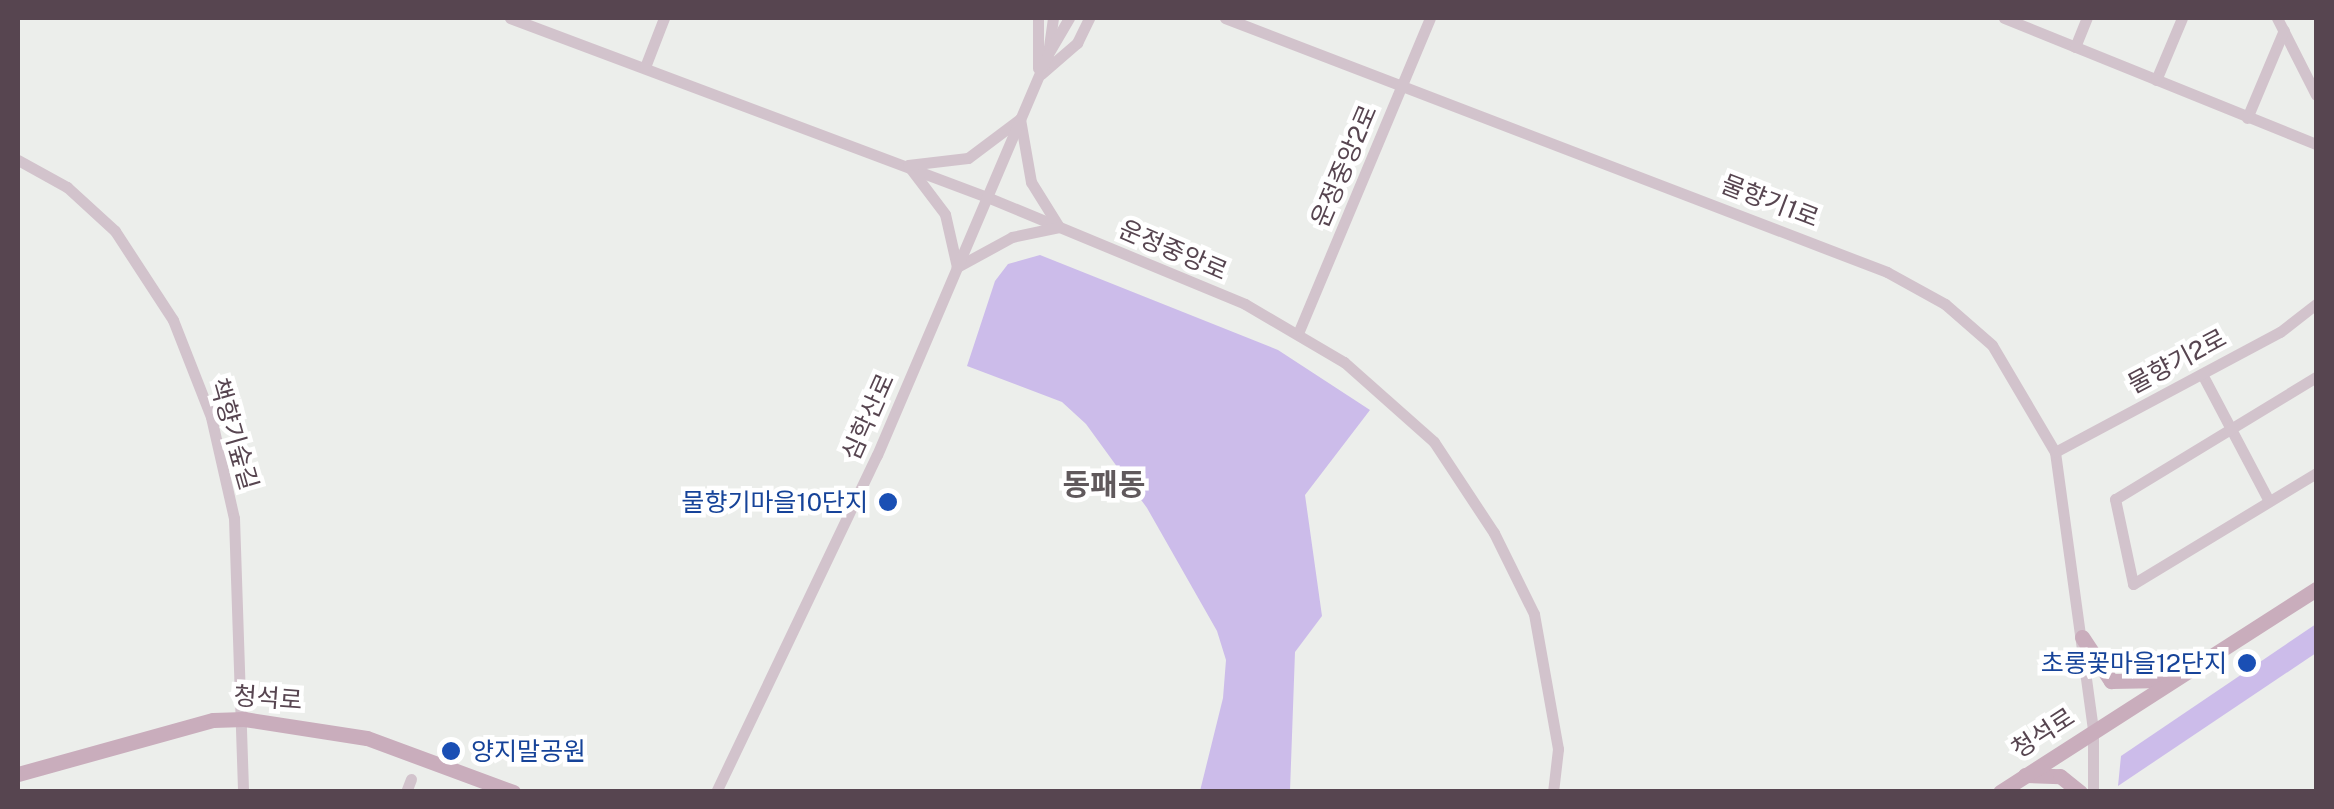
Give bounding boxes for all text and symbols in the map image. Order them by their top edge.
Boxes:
street label: 운정중앙2로 [1305,100,1383,232]
street label: 물향기1로 [1717,169,1823,233]
street label: 운정중앙로 [1114,214,1232,286]
street label: 물향기2로 [2123,323,2231,399]
street label: 심학산로 [836,369,900,465]
street label: 책향기숲길 [204,375,264,493]
district label: 동패동 [1063,466,1145,502]
place label: 물향기마을10단지 [682,487,868,517]
marker: 물향기마을10단지 [877,491,899,513]
place label: 초롱꽃마을12단지 [2041,648,2227,678]
marker: 초롱꽃마을12단지 [2236,652,2258,674]
street label: 청석로 [233,681,303,715]
street label: 청석로 [2006,702,2080,764]
place label: 양지말공원 [471,736,586,766]
marker: 양지말공원 [440,740,462,762]

